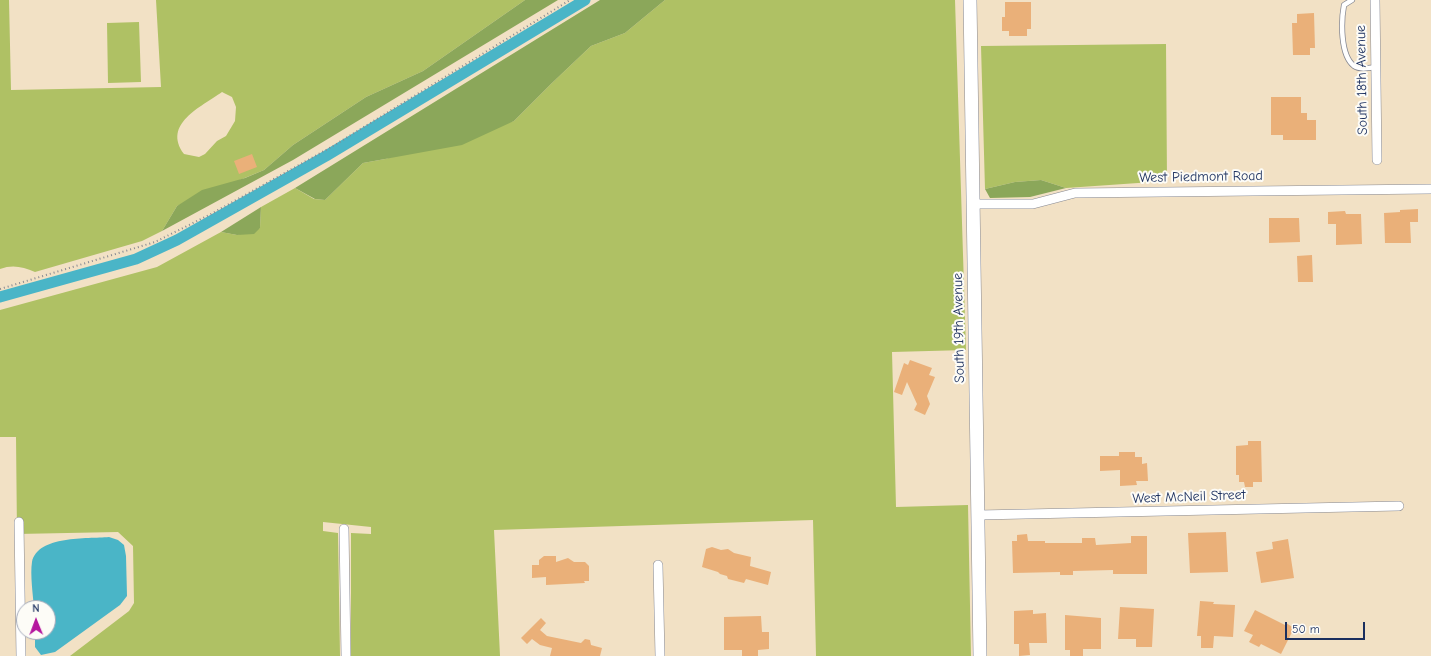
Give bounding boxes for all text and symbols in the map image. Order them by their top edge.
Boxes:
street label: South 18th Avenue [1353,25,1371,135]
street label: West Piedmont Road [1139,168,1263,186]
street label: South 19th Avenue [950,273,968,383]
street label: West McNeil Street [1132,487,1246,507]
north arrow [16,600,56,640]
text: N [32,602,40,615]
scale bar [1287,614,1367,640]
text: 50 m [1292,622,1320,636]

